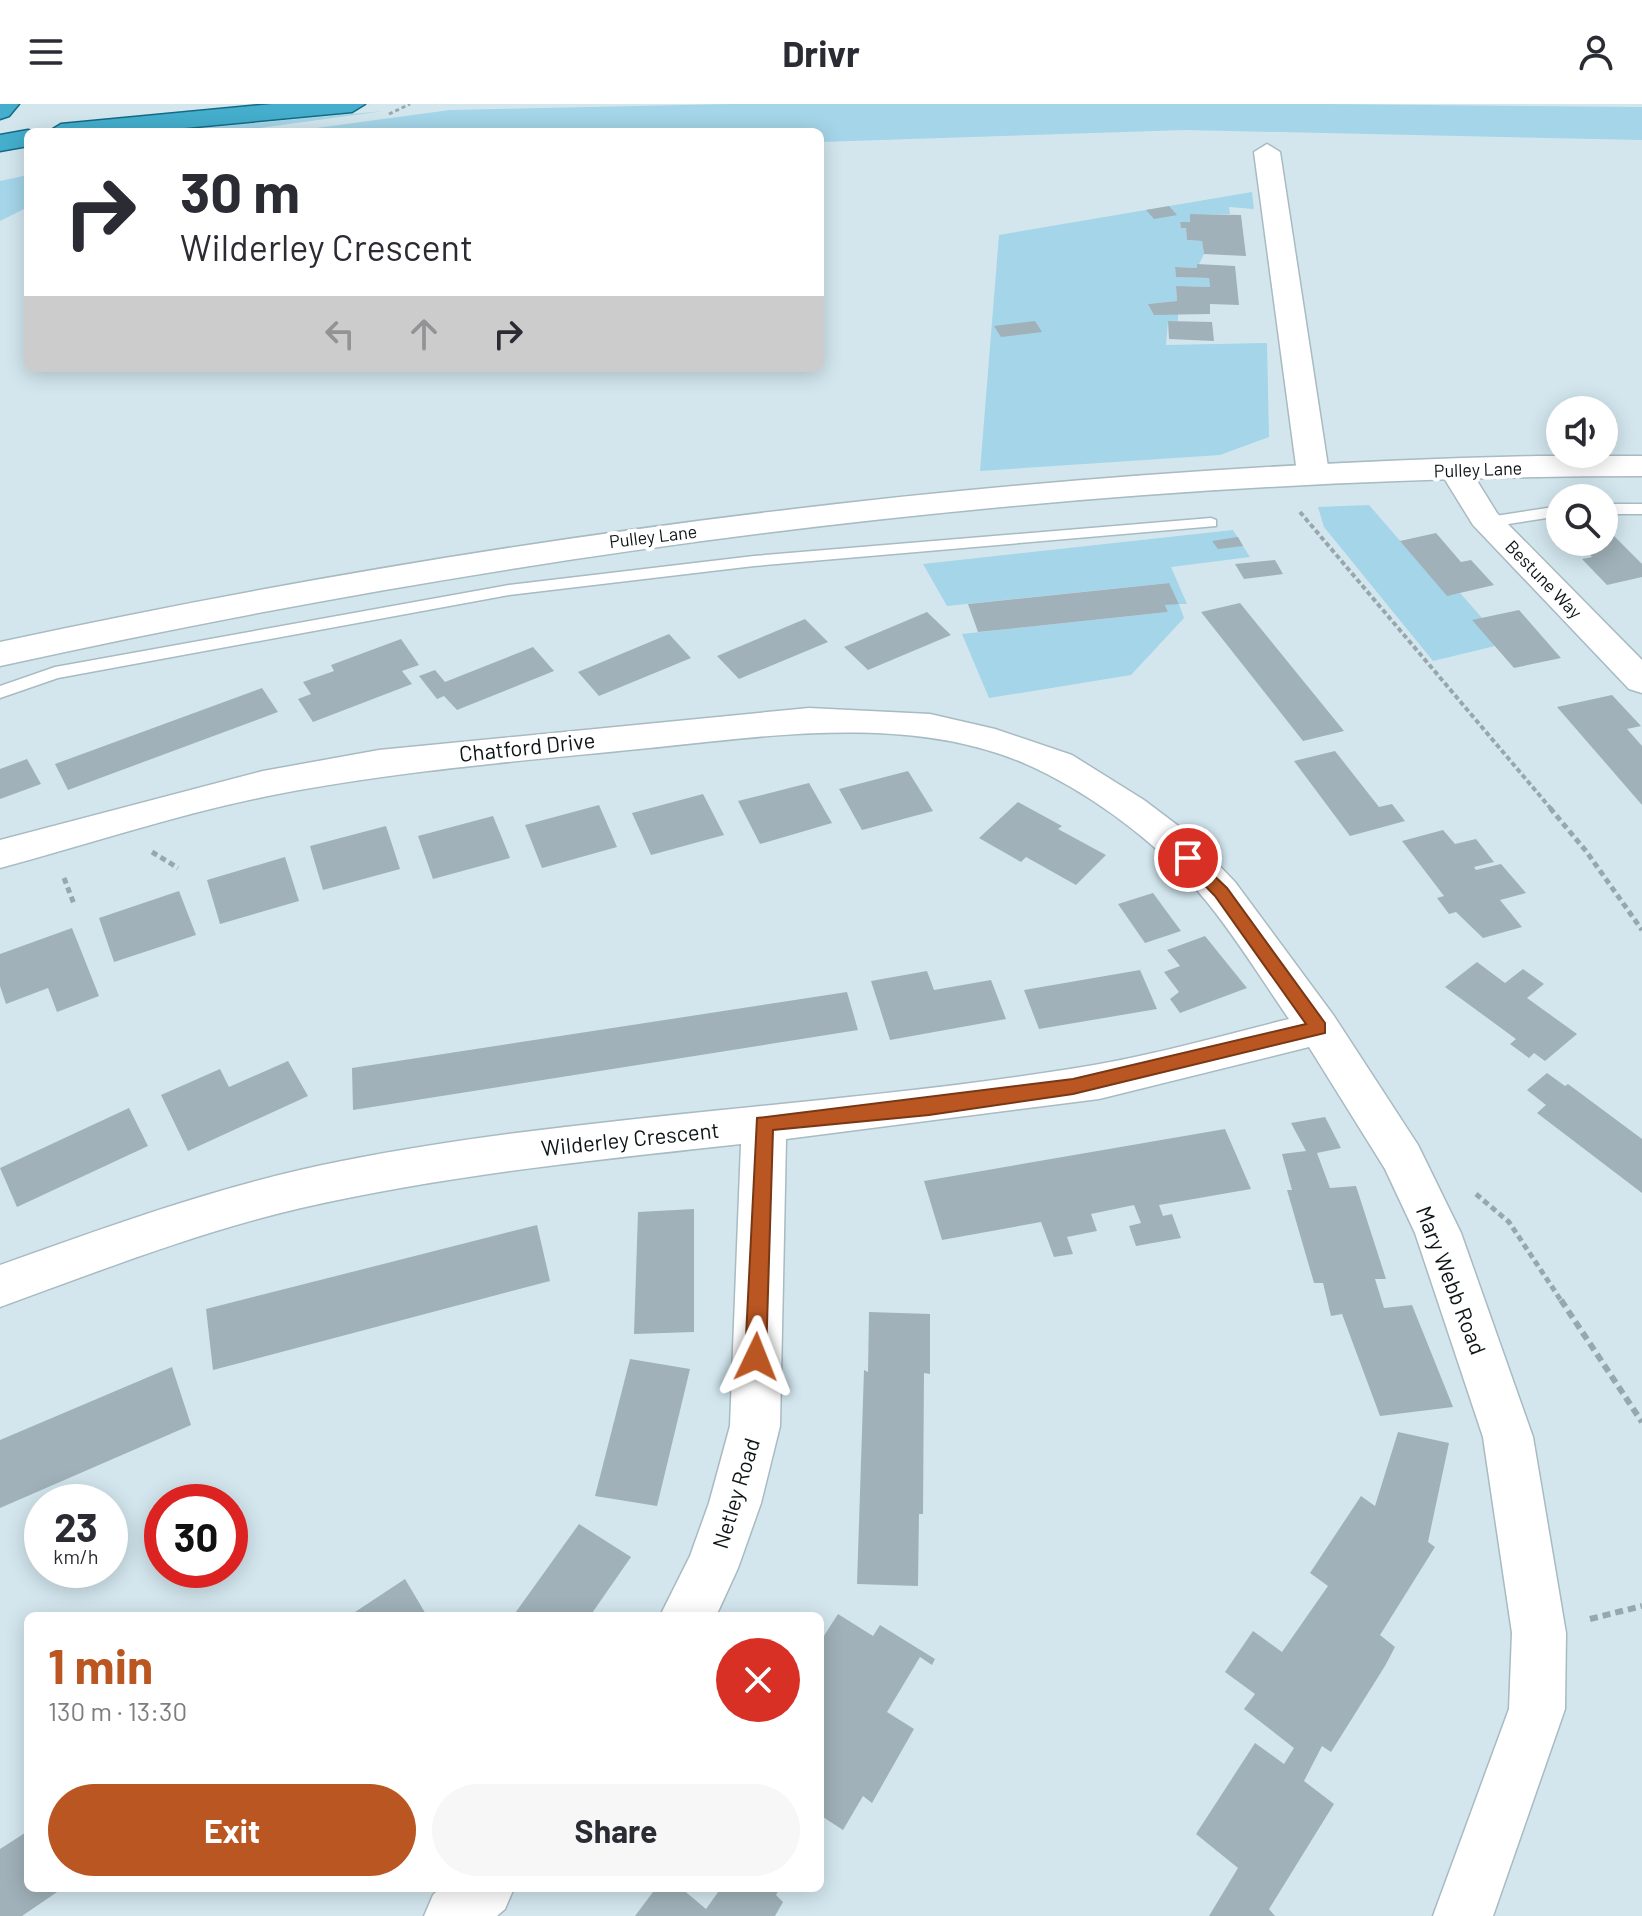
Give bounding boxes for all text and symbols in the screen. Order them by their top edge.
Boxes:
icon: menu [24,30,68,74]
icon: person [1574,30,1618,74]
text: Drivr [782,31,860,74]
text: 30 m [180,157,300,224]
icon: right [48,160,152,264]
text: Wilderley Crescent [180,225,473,268]
icon: left [318,312,362,356]
icon: ahead [402,312,446,356]
icon: right [486,312,530,356]
map controls [1546,396,1618,556]
button: sound [1546,396,1618,468]
street label: Pulley Lane [1433,456,1523,482]
button: search [1546,484,1618,556]
street label: Pulley Lane [608,520,698,552]
street label: Bestune Way [1501,535,1587,623]
street label: Chatford Drive [458,726,596,766]
pin [1154,824,1222,892]
icon: arrive [1166,836,1210,880]
street label: Wilderley Crescent [540,1116,720,1160]
street label: Mary Webb Road [1412,1202,1492,1358]
position arrow [714,1315,798,1399]
street label: Netley Road [706,1435,764,1551]
speed limit sign: 30 [144,1484,248,1588]
text: 23 [54,1502,98,1550]
text: km/h [53,1544,99,1568]
text: 1 min [48,1636,153,1694]
button: close [716,1638,800,1722]
text: 130 m · 13:30 [48,1695,187,1726]
button: Exit [48,1784,416,1876]
button: Share [432,1784,800,1876]

